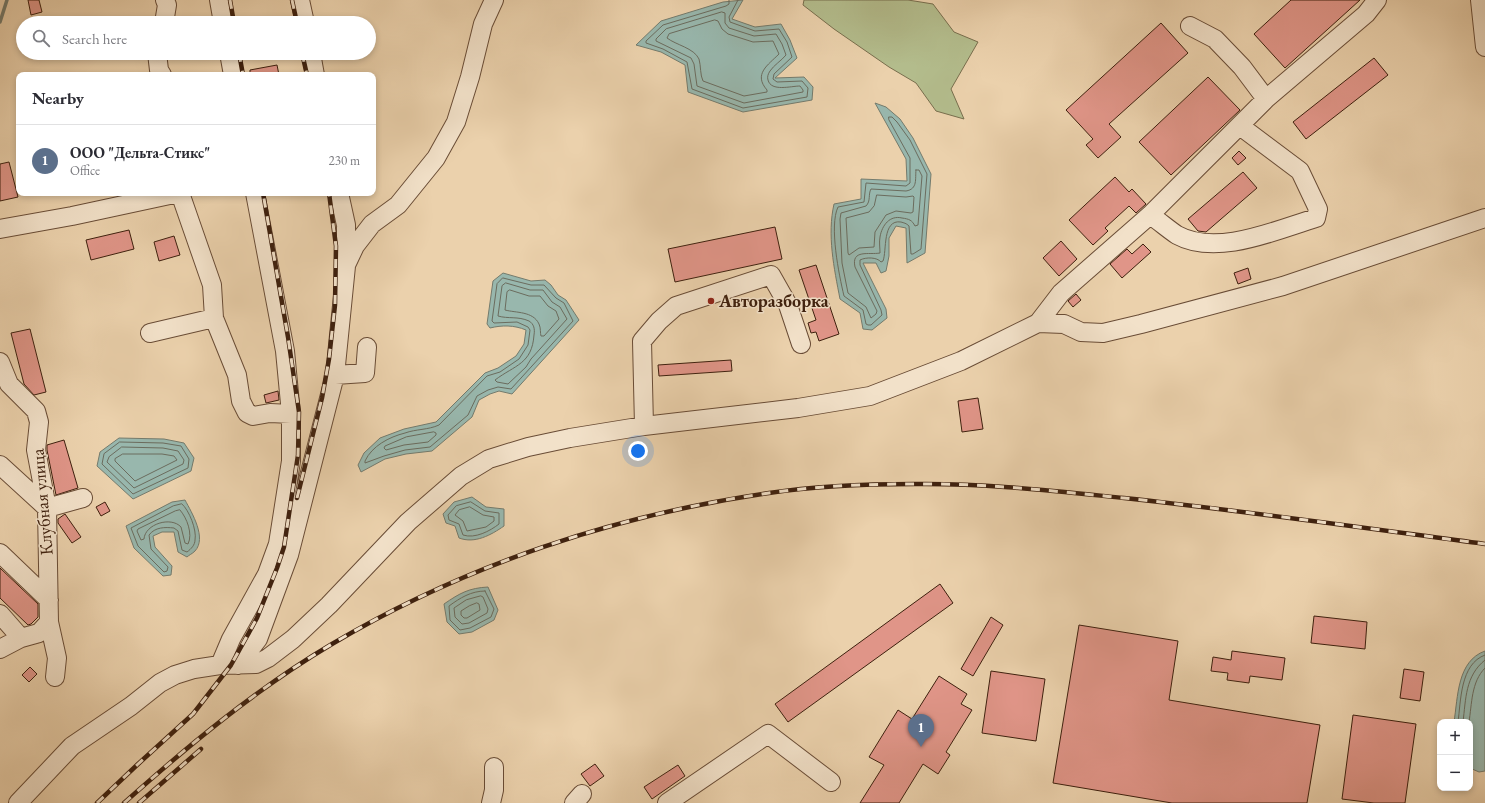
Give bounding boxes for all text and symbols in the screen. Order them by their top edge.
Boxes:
search box [16,16,376,60]
icon: search [30,27,52,49]
text: Search here [62,29,127,48]
text: Nearby [32,87,84,109]
text: ООО "Дельта-Стикс" [70,143,210,162]
text: 1 [42,152,48,169]
text: 230 m [329,152,360,169]
text: Office [70,162,100,179]
place label: Авторазборка [718,289,829,312]
marker: Авторазборка [706,296,716,306]
your location [628,441,648,461]
street label: Клубная улица [25,447,58,556]
pin: 1 [908,714,934,747]
map controls [1437,719,1473,791]
button: + [1437,719,1473,755]
button: − [1437,755,1473,791]

